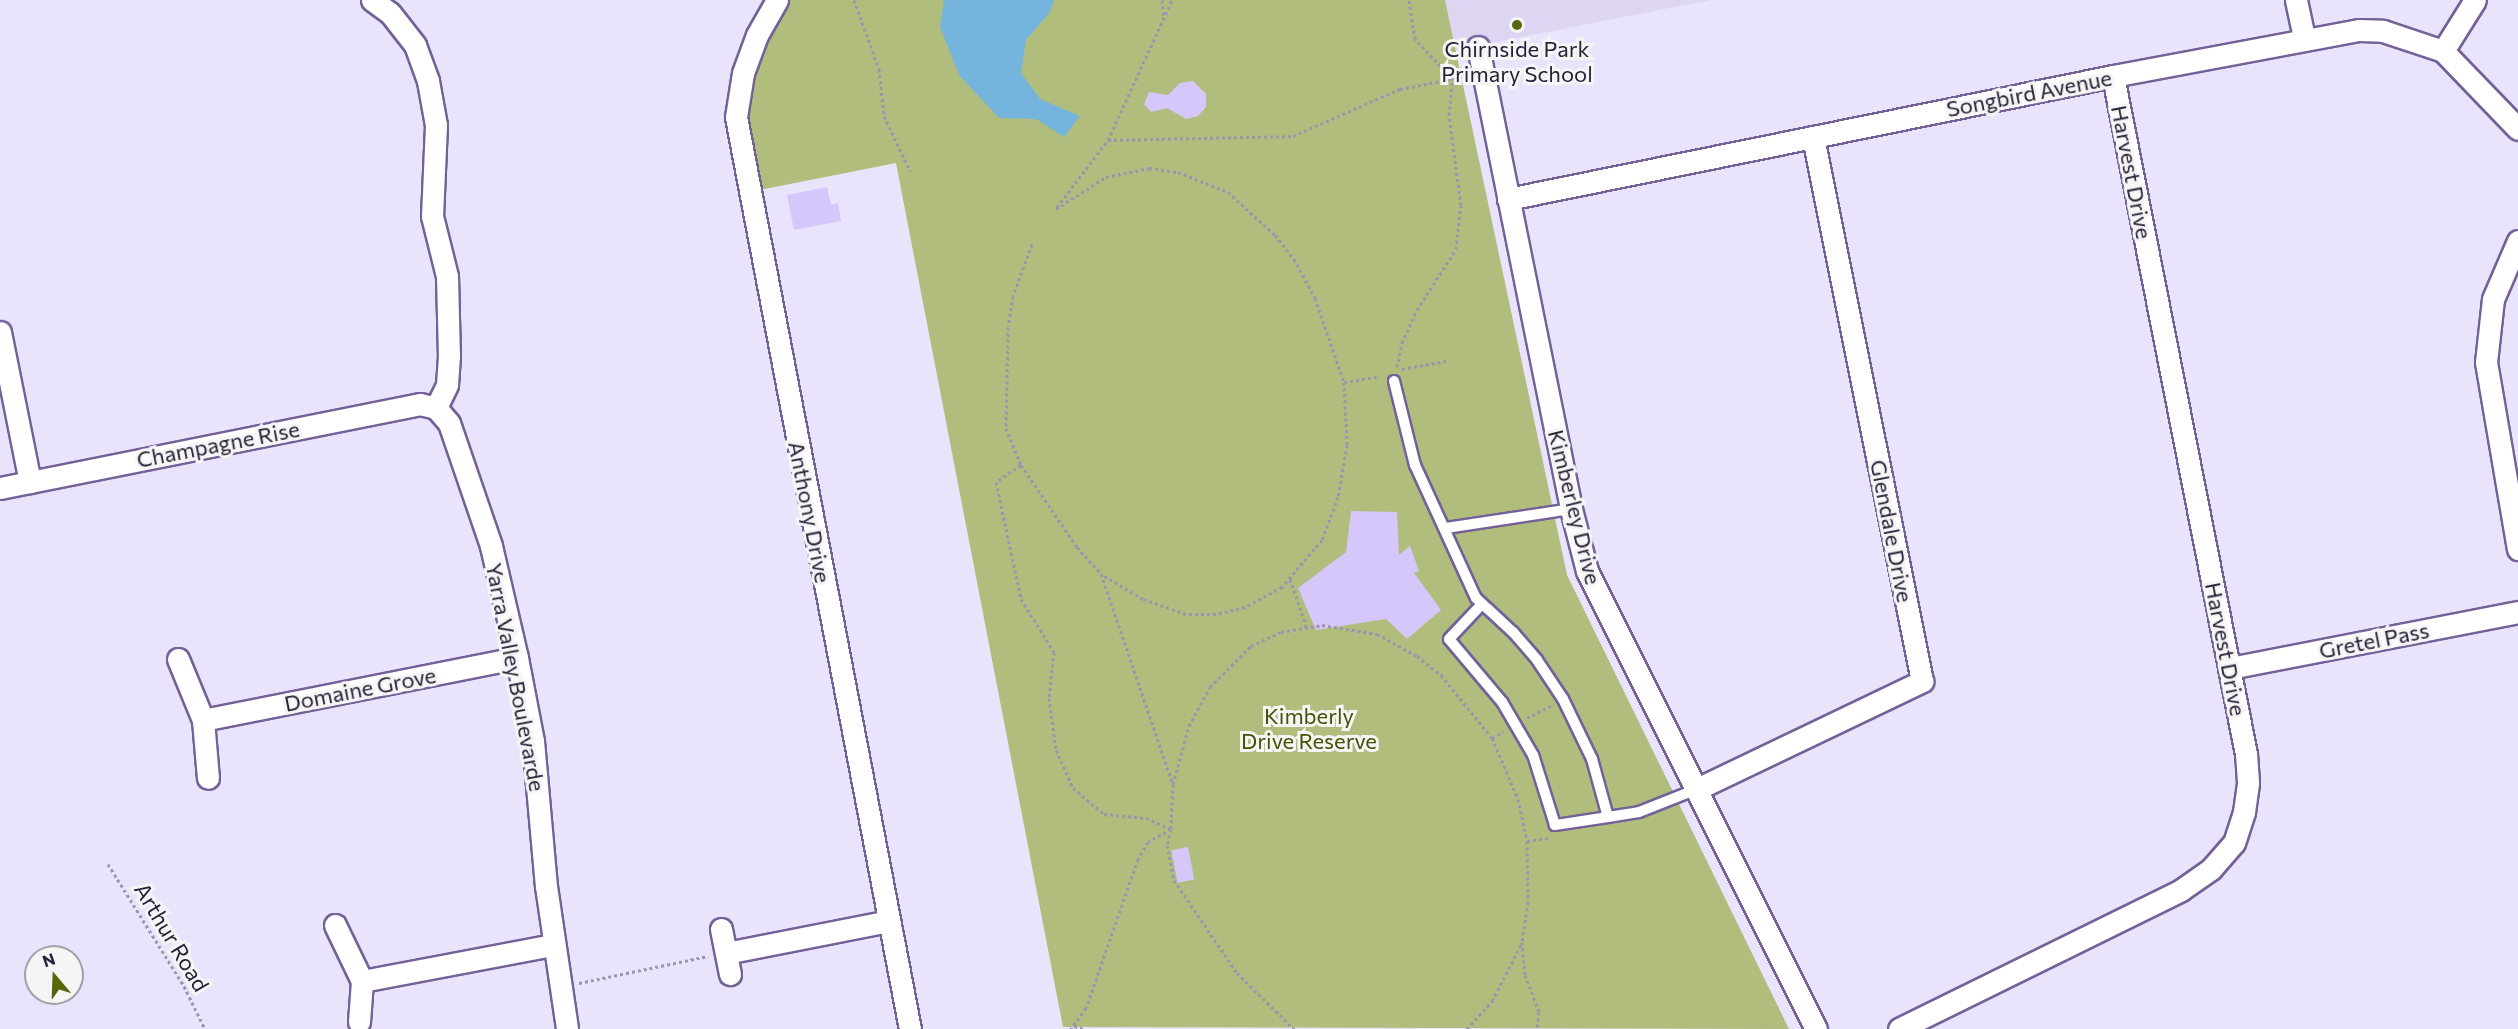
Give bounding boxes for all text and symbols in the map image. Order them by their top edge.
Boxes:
marker: Chirnside Park Primary School [1510,18,1524,32]
place label: Chirnside Park Primary School [1441,35,1593,86]
street label: Songbird Avenue [1944,64,2114,122]
street label: Harvest Drive [2106,103,2158,241]
street label: Champagne Rise [134,415,302,473]
street label: Kimberley Drive [1543,427,1607,587]
street label: Anthony Drive [783,439,837,585]
street label: Glendale Drive [1865,457,1919,605]
street label: Yarra Valley Boulevarde [481,561,551,793]
street label: Harvest Drive [2200,580,2252,718]
street label: Gretel Pass [2317,616,2431,664]
street label: Domaine Grove [282,661,438,717]
park label: Kimberly Drive Reserve [1241,702,1377,754]
street label: Arthur Road [129,878,215,996]
north arrow [24,945,84,1005]
text: N [40,948,57,970]

